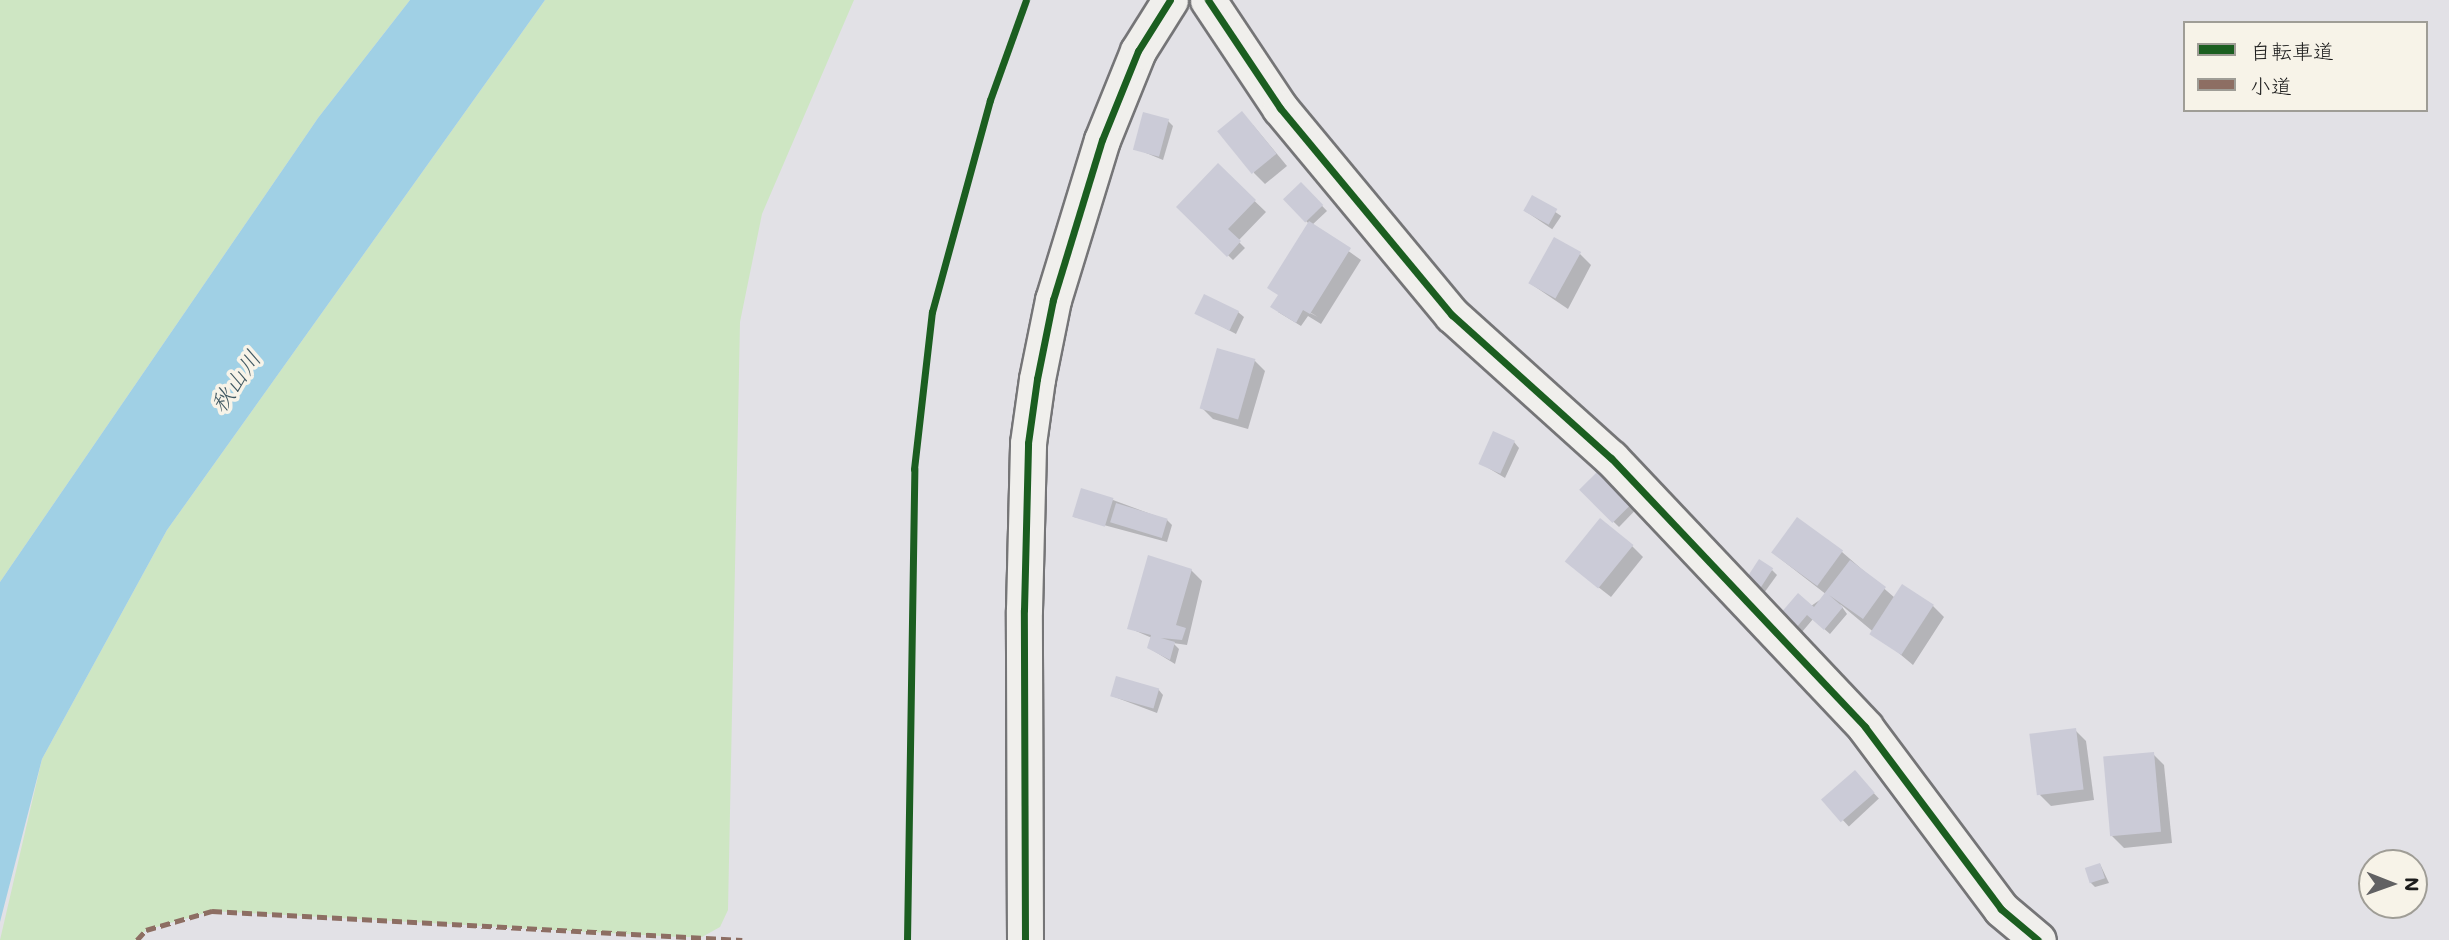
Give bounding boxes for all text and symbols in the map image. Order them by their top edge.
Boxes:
legend [2183,21,2428,112]
text: 自転車道 [2250,37,2334,64]
text: 小道 [2250,72,2292,99]
water label: 秋山川 [204,345,266,417]
north arrow [2358,849,2428,919]
text: N [2400,877,2425,892]

